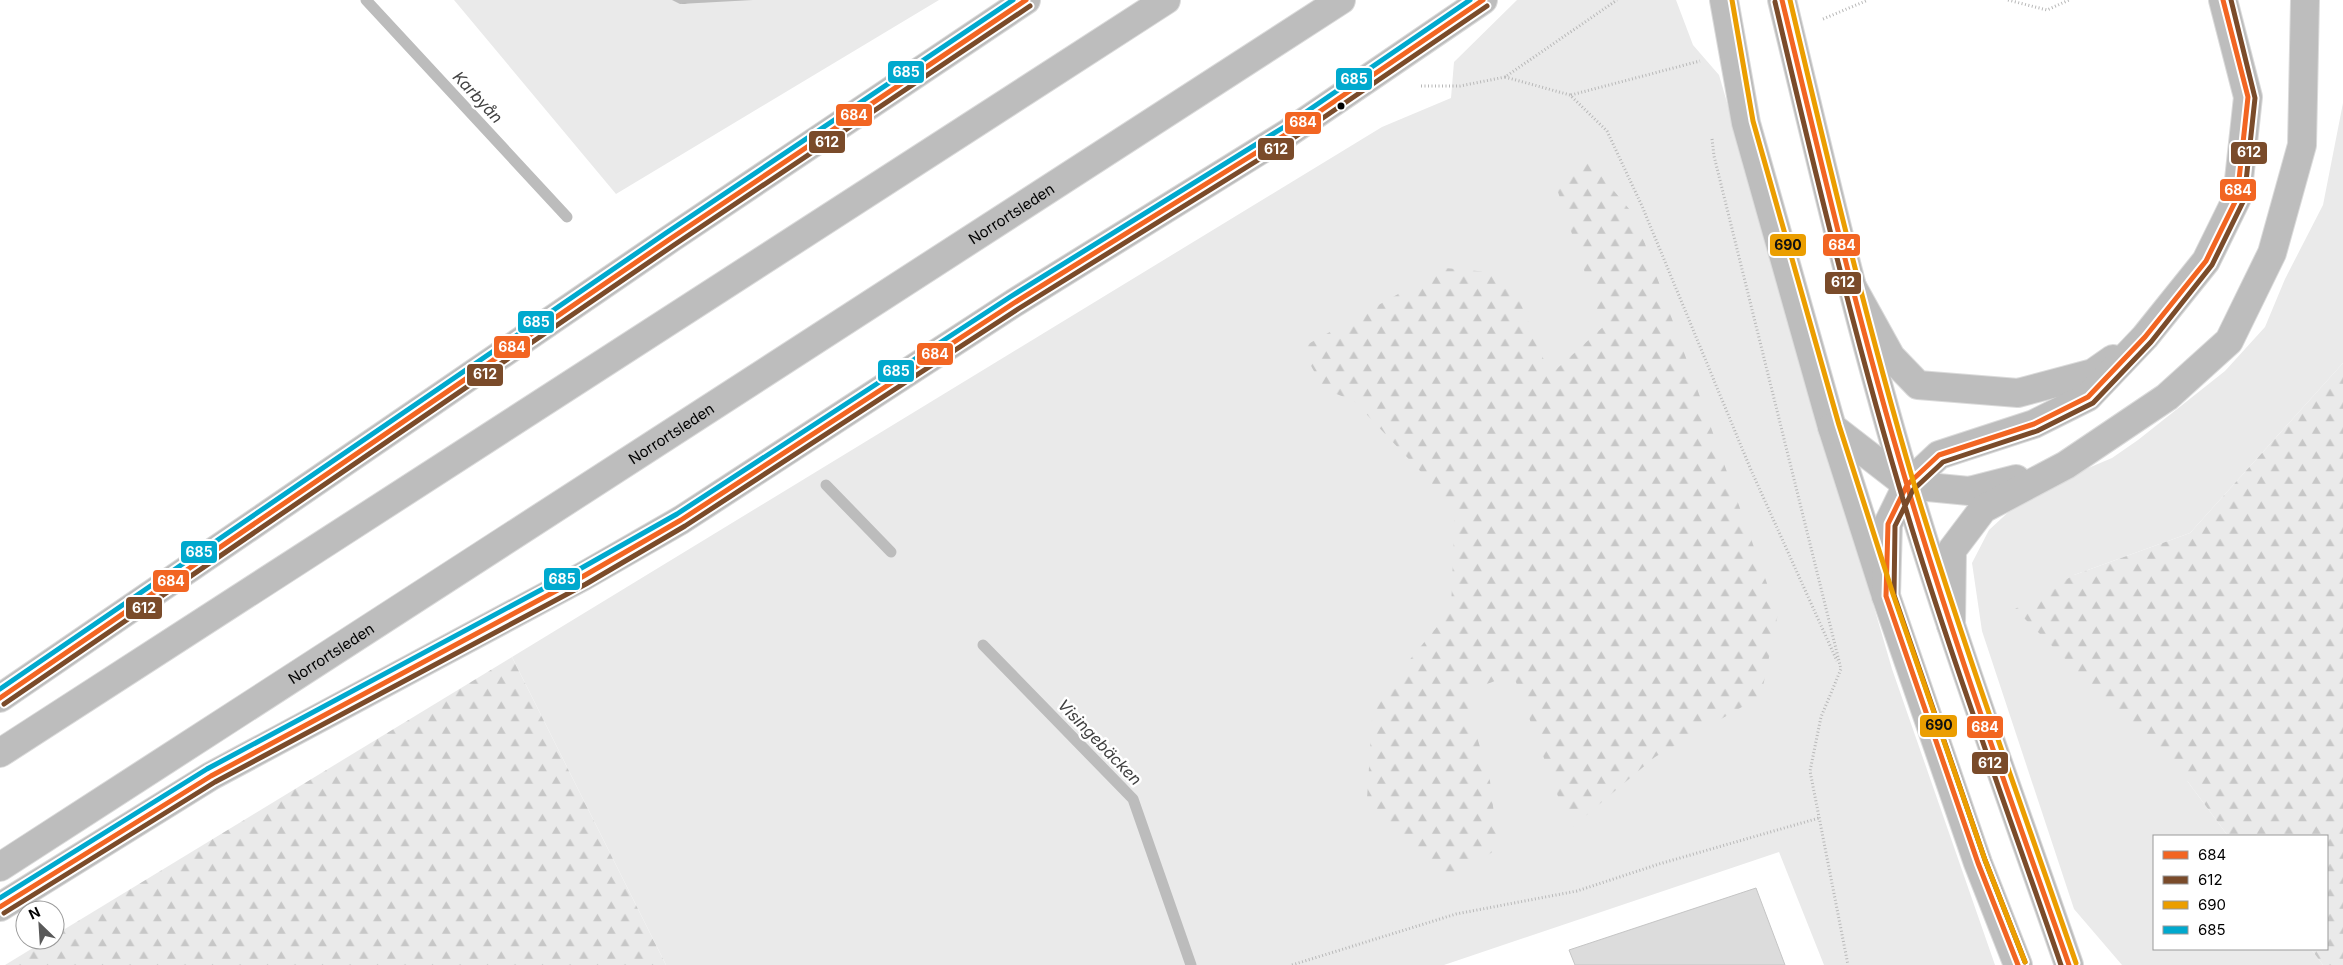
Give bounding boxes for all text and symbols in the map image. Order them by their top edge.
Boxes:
line badge: 685 [887,60,925,84]
text: 685 [892,63,920,80]
water label: Karbyån [449,67,507,127]
line badge: 685 [1335,67,1373,91]
text: 685 [1340,70,1368,87]
unlabelled marker [1336,101,1346,111]
line badge: 684 [835,103,873,127]
text: 684 [840,106,868,123]
line badge: 684 [1284,111,1322,135]
text: 684 [1289,113,1317,130]
line badge: 612 [808,130,846,154]
text: 612 [815,133,839,150]
line badge: 612 [1257,137,1295,161]
text: 612 [1264,140,1288,157]
line badge: 612 [2230,141,2268,165]
text: 612 [2237,143,2261,160]
line badge: 684 [2219,178,2257,202]
street label: Norrortsleden [965,179,1058,248]
text: 684 [2224,181,2252,198]
line badge: 690 [1769,233,1807,257]
line badge: 684 [1822,233,1861,257]
text: 690 [1774,236,1802,253]
text: 684 [1828,236,1856,253]
line badge: 612 [1824,271,1862,295]
text: 612 [1831,273,1855,290]
line badge: 685 [517,310,555,334]
text: 685 [522,313,550,330]
line badge: 684 [493,335,531,359]
text: 684 [498,338,526,355]
line badge: 684 [916,342,954,366]
text: 684 [921,345,949,362]
line badge: 685 [877,359,915,383]
text: 685 [882,362,910,379]
line badge: 612 [466,363,504,387]
text: 612 [473,365,497,382]
street label: Norrortsleden [625,399,717,468]
line badge: 685 [180,540,218,564]
text: 685 [185,543,213,560]
line badge: 685 [543,567,581,591]
line badge: 684 [152,569,190,593]
text: 685 [548,570,576,587]
text: 684 [157,572,185,589]
line badge: 612 [125,596,163,620]
text: 612 [132,599,156,616]
street label: Norrortsleden [284,618,377,688]
water label: Visingebäcken [1054,695,1146,789]
line badge: 690 [1919,714,1958,738]
line badge: 684 [1966,715,2004,739]
text: 690 [1925,716,1953,733]
text: 684 [1971,718,1999,735]
line badge: 612 [1971,751,2009,775]
text: 612 [1978,754,2002,771]
legend [2153,835,2328,950]
text: 684 [2198,845,2226,864]
text: 612 [2198,870,2223,889]
text: 690 [2198,895,2226,914]
north arrow [15,900,65,950]
text: N [26,903,43,923]
text: 685 [2198,920,2226,939]

